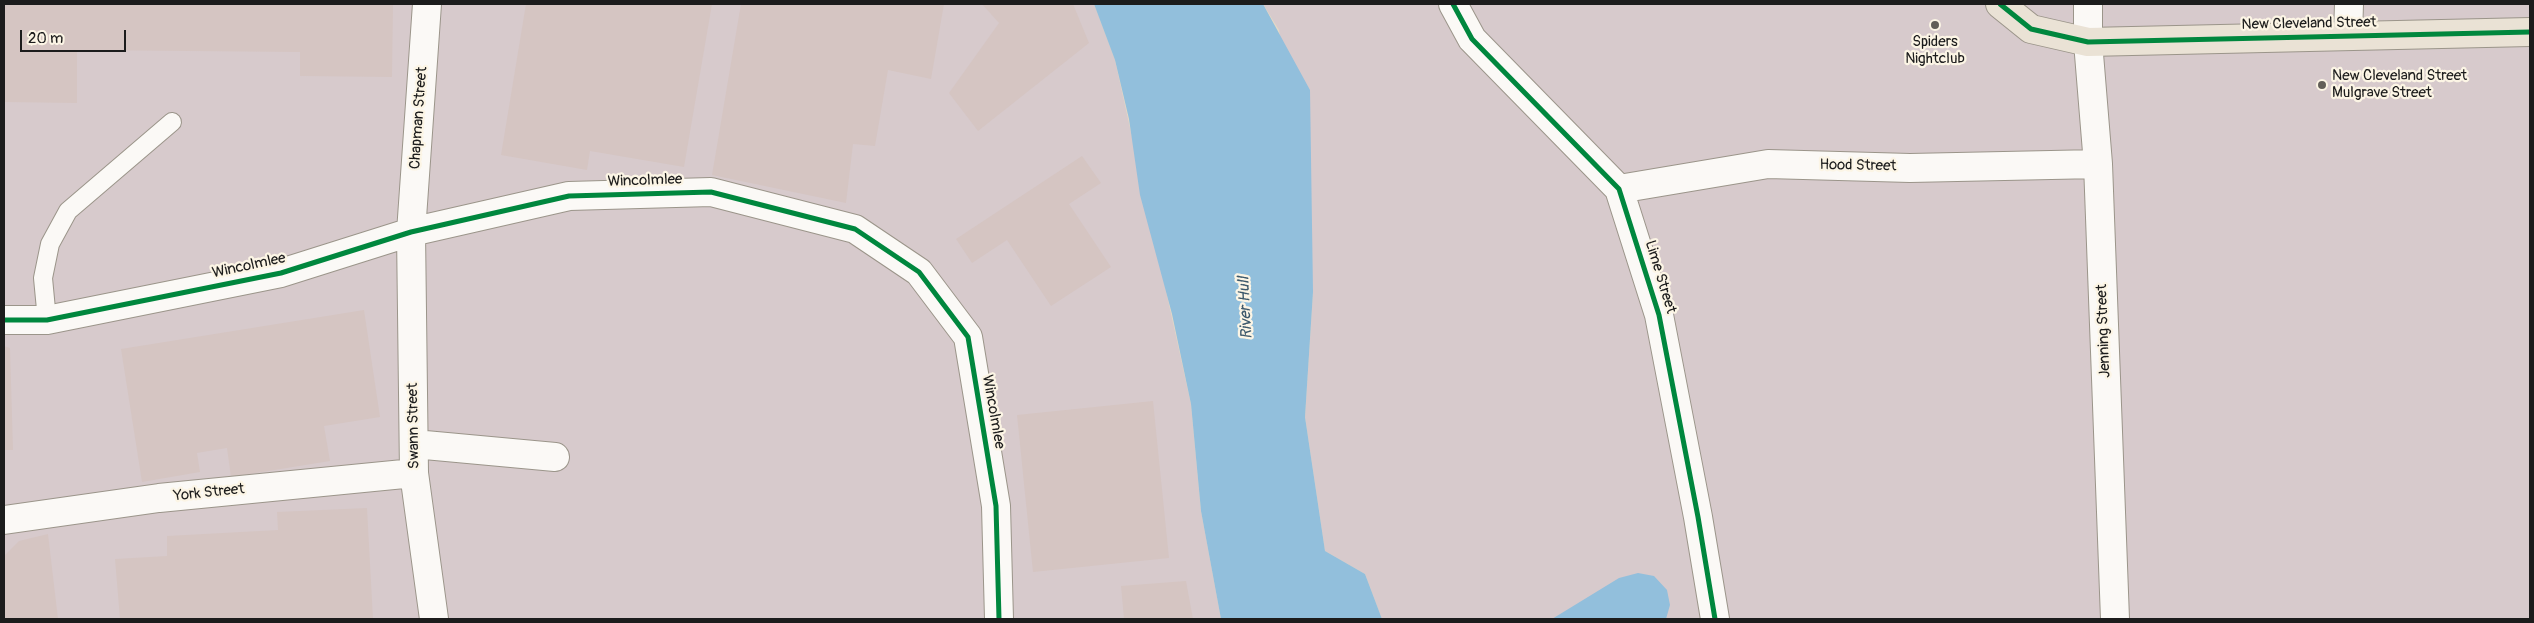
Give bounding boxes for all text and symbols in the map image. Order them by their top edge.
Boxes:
street label: New Cleveland Street [2241,14,2377,34]
marker: Spiders Nightclub [1929,19,1941,31]
scale bar [22,20,129,52]
text: 20 m [28,29,63,48]
place label: Spiders Nightclub [1905,33,1965,68]
street label: Chapman Street [406,66,432,170]
place label: New Cleveland Street Mulgrave Street [2332,67,2467,102]
marker: New Cleveland Street Mulgrave Street [2316,79,2328,91]
street label: Hood Street [1819,156,1897,176]
street label: Wincolmlee [607,171,683,191]
street label: Lime Street [1640,238,1680,316]
street label: Wincolmlee [211,249,287,283]
water label: River Hull [1235,276,1257,340]
street label: Jenning Street [2093,284,2115,378]
street label: Wincolmlee [978,374,1008,450]
street label: Swann Street [404,383,424,469]
street label: York Street [173,480,245,506]

